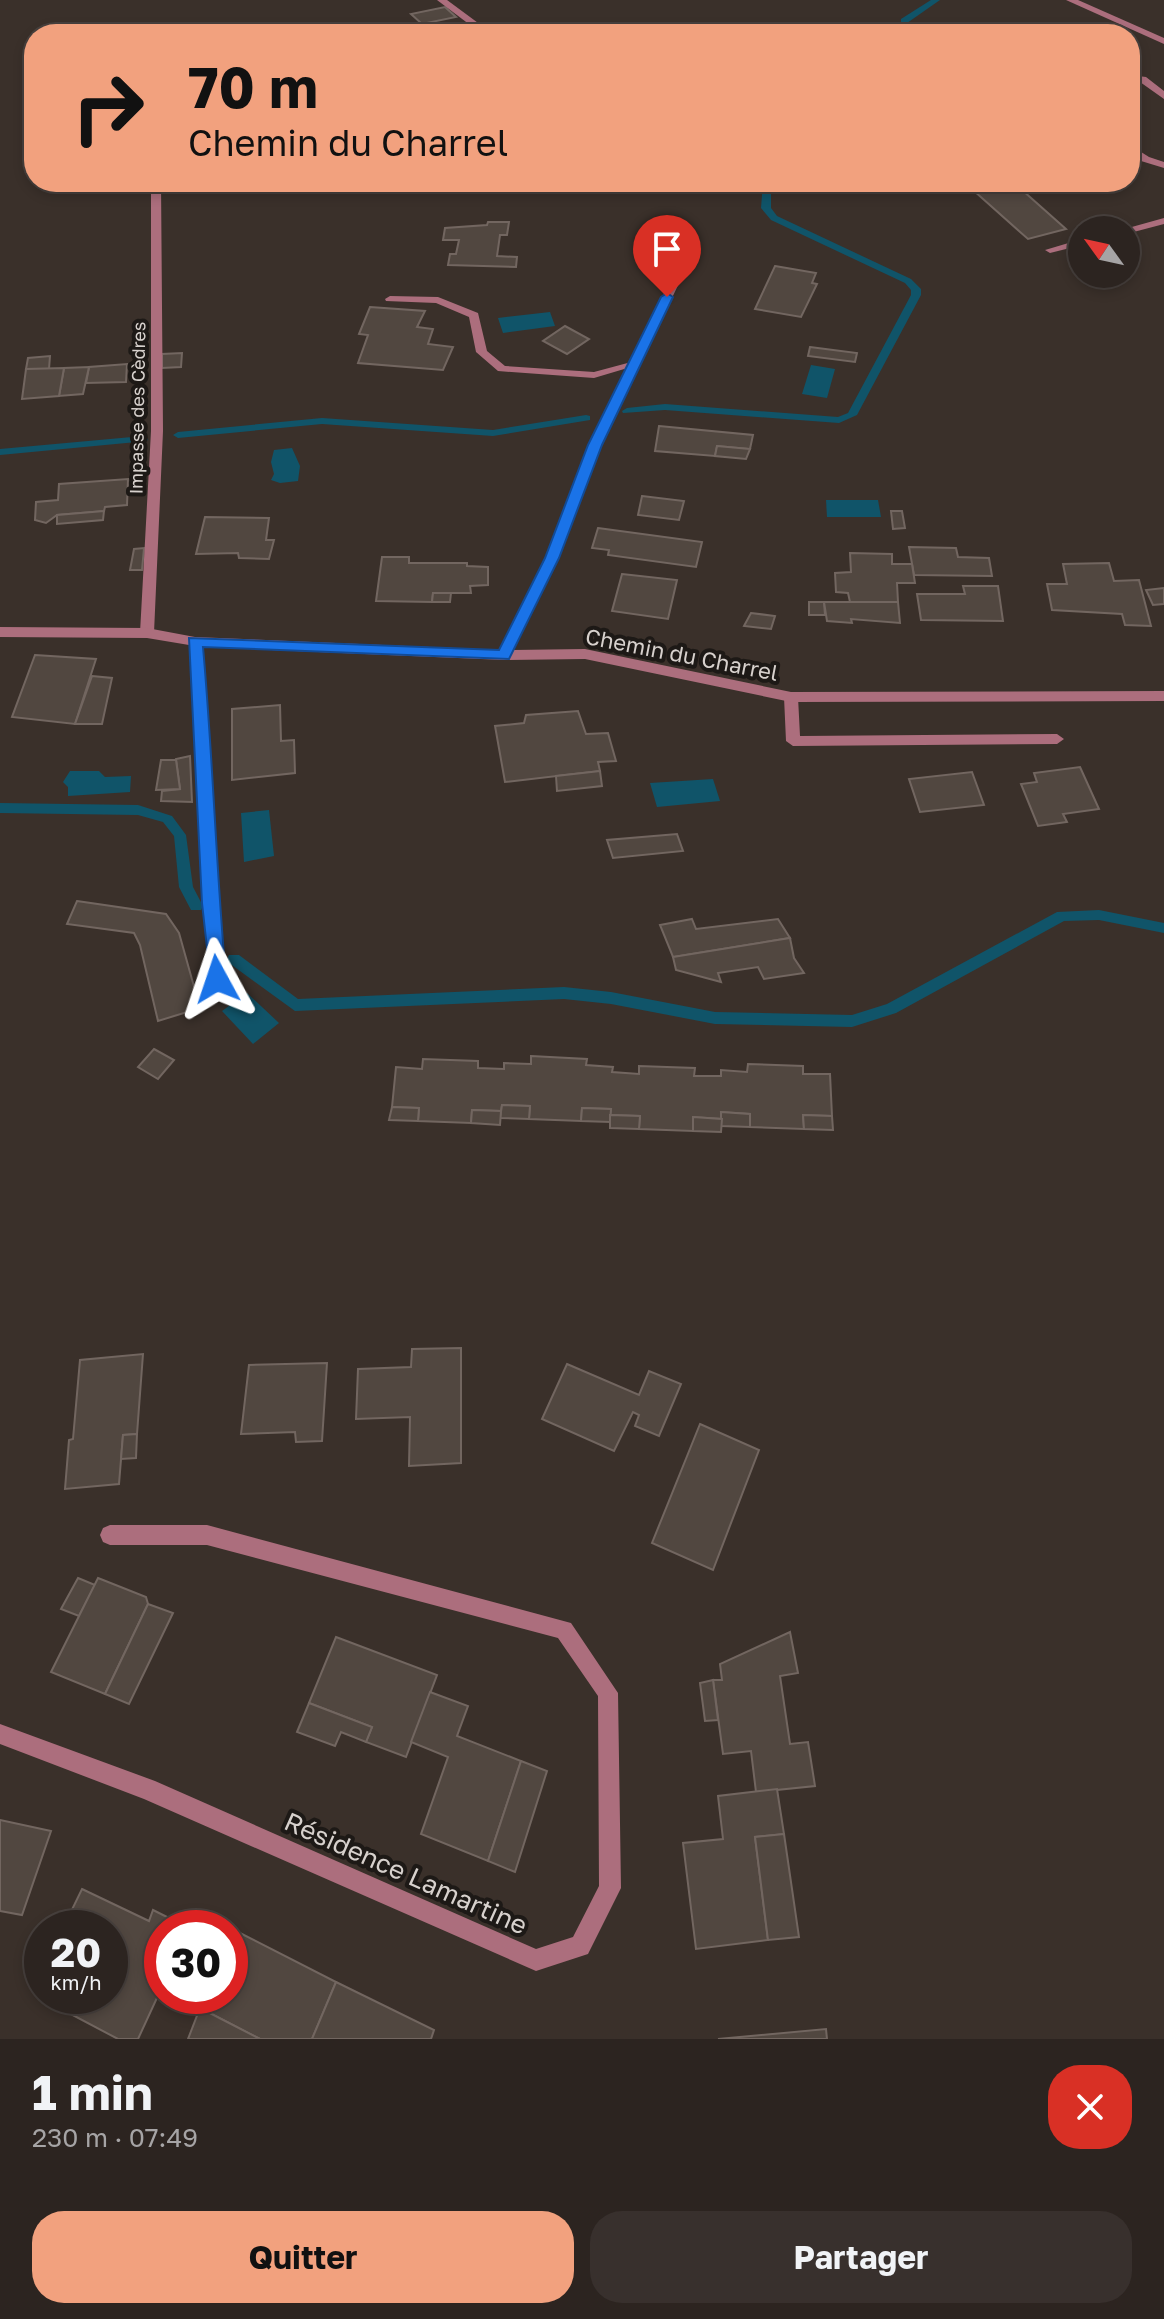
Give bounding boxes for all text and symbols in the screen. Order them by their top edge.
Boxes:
text: 70 m [188,53,318,120]
icon: right [56,56,160,160]
text: Chemin du Charrel [188,121,508,164]
pin [633,215,701,297]
north arrow [1068,216,1140,288]
map controls [1068,216,1140,288]
icon: arrive [645,227,689,271]
street label: Impasse des Cèdres [124,321,150,495]
street label: Chemin du Charrel [583,622,781,686]
position arrow [175,937,259,1021]
street label: Résidence Lamartine [280,1805,532,1941]
speed limit sign: 30 [144,1910,248,2014]
text: 20 [51,1928,101,1976]
text: km/h [51,1970,101,1994]
text: 1 min [32,2063,153,2121]
button: close [1048,2065,1132,2149]
text: 230 m · 07:49 [32,2122,198,2153]
button: Quitter [32,2211,574,2303]
button: Partager [590,2211,1132,2303]

